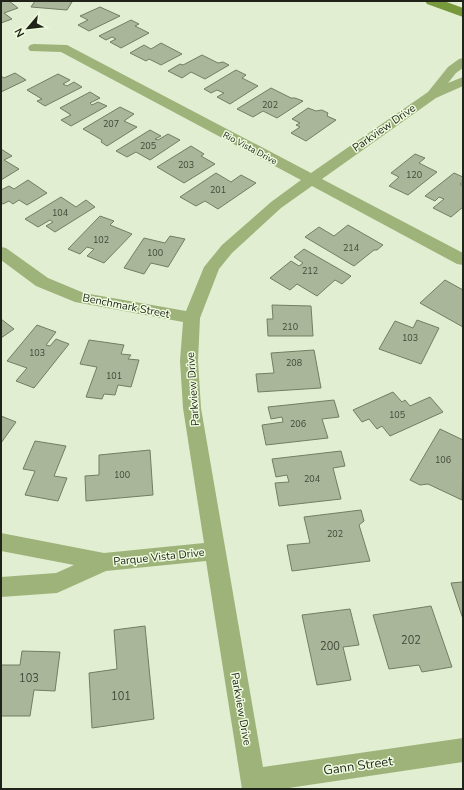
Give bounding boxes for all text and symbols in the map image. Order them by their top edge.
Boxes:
north arrow [8,8,48,48]
text: N [11,25,28,40]
house number: 202 [262,99,278,111]
street label: Parkview Drive [349,101,419,155]
house number: 207 [103,118,119,130]
street label: Rio Vista Drive [221,129,279,167]
house number: 205 [140,140,156,152]
house number: 203 [178,159,194,171]
house number: 120 [406,169,422,181]
house number: 201 [210,184,226,196]
house number: 104 [52,207,69,219]
house number: 102 [93,234,109,246]
house number: 214 [343,242,360,254]
house number: 100 [147,247,163,259]
house number: 212 [302,265,318,277]
street label: Benchmark Street [81,290,171,322]
house number: 210 [282,321,298,333]
house number: 103 [402,332,418,344]
house number: 103 [29,347,45,359]
street label: Parkview Drive [183,351,203,426]
house number: 208 [286,357,302,369]
house number: 101 [106,370,122,382]
house number: 105 [389,409,405,421]
house number: 206 [290,418,306,430]
house number: 106 [435,454,451,466]
house number: 100 [114,469,130,481]
house number: 204 [304,473,321,485]
house number: 202 [327,528,343,540]
street label: Parque Vista Drive [113,545,205,569]
house number: 202 [401,633,421,648]
house number: 200 [320,639,340,654]
house number: 103 [19,671,39,686]
street label: Parkview Drive [227,671,255,747]
house number: 101 [111,689,131,704]
street label: Gann Street [322,752,394,780]

